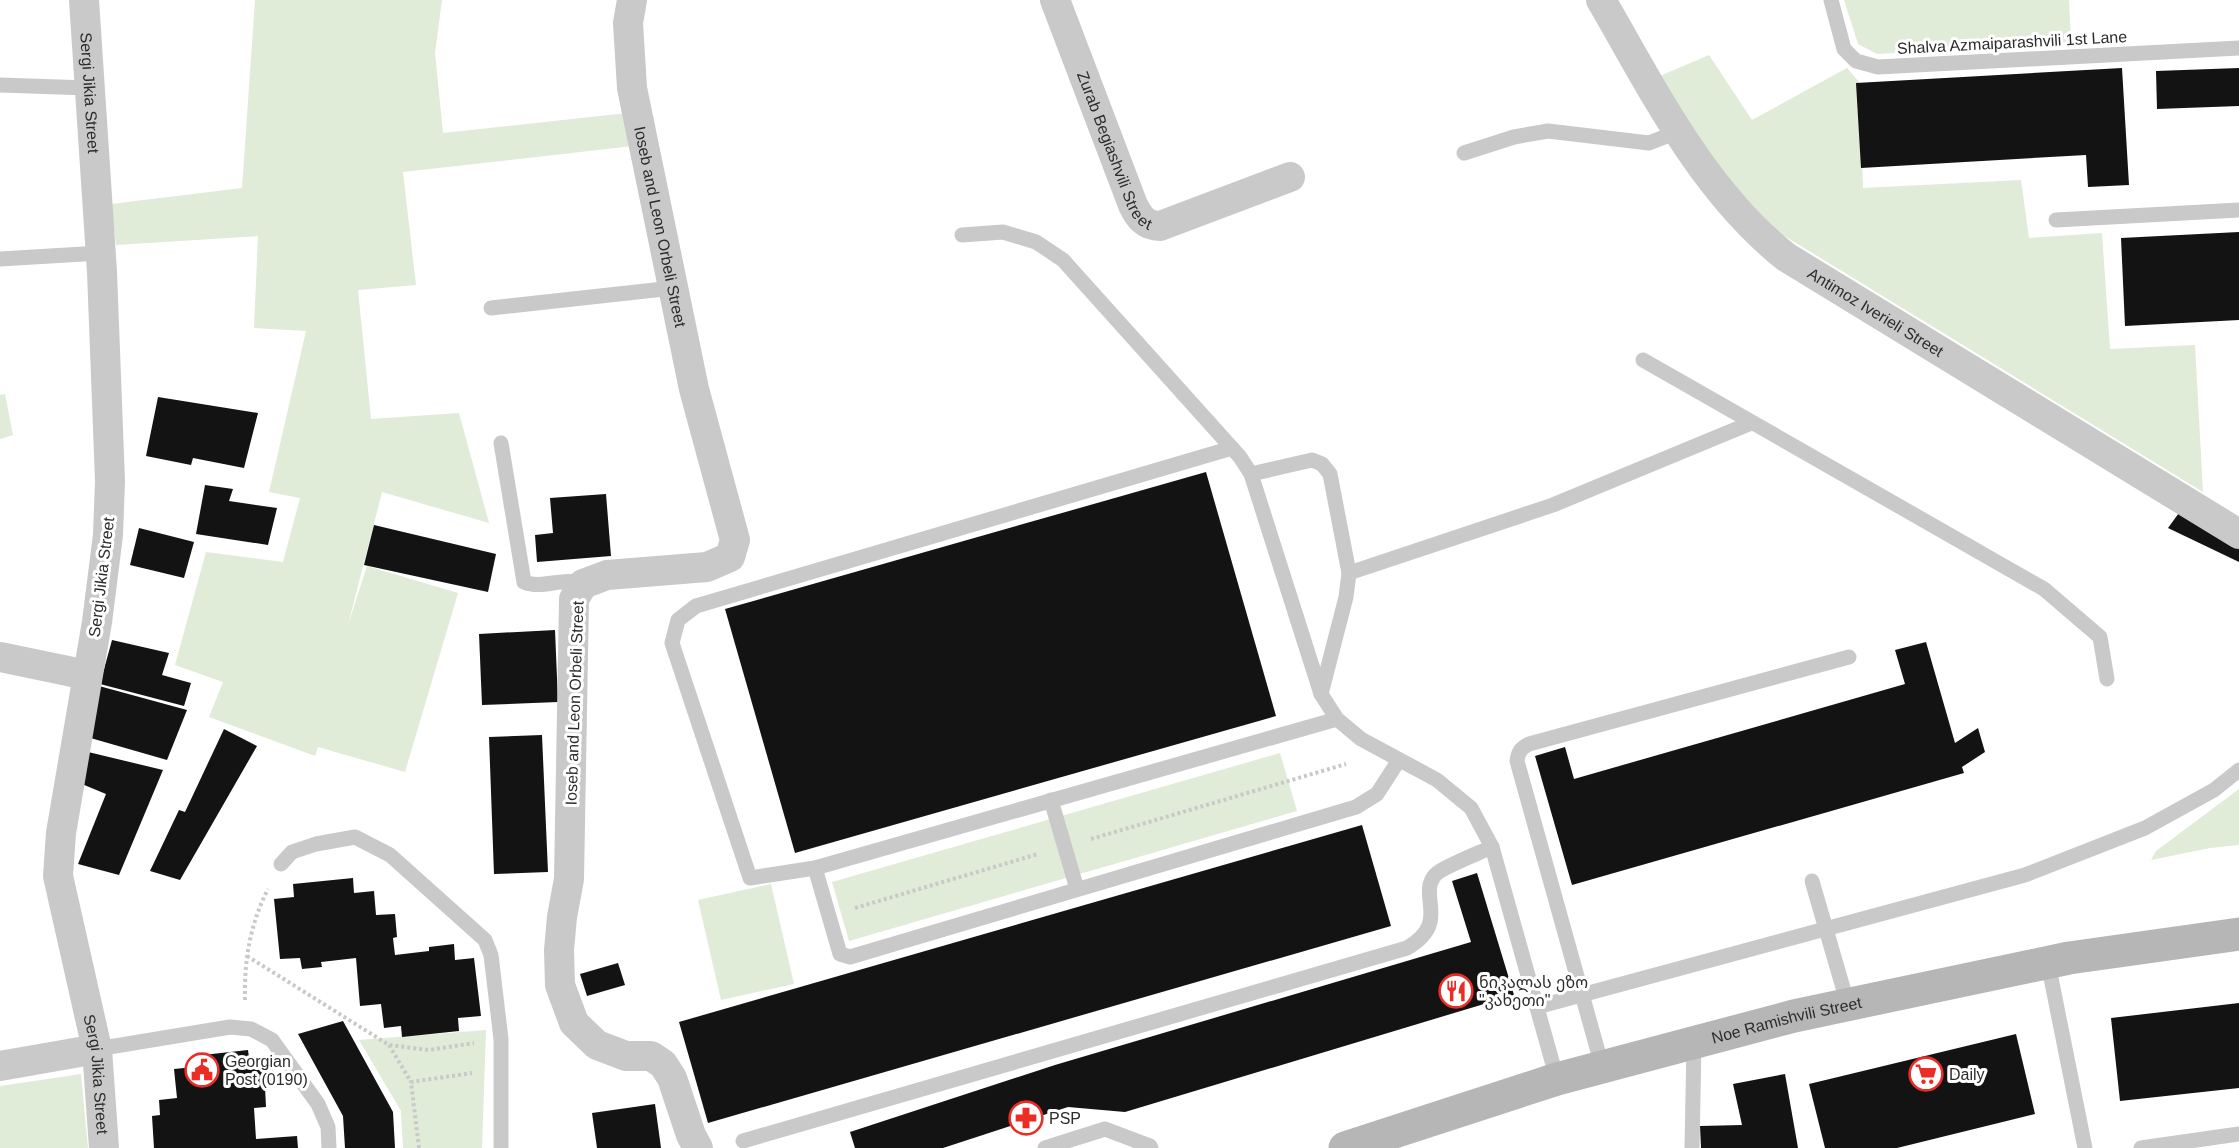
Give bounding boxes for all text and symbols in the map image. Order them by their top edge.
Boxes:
street label: Shalva Azmaiparashvili 1st Lane [1897,28,2128,57]
street label: Sergi Jikia Street [77,32,102,154]
street label: Zurab Begiashvili Street [1074,69,1155,233]
street label: Ioseb and Leon Orbeli Street [631,125,689,329]
street label: Antimoz Iverieli Street [1805,264,1947,361]
street label: Sergi Jikia Street [86,515,117,638]
street label: Ioseb and Leon Orbeli Street [562,600,587,806]
restaurant icon: ნიკალას ეზო "კახეთი" [1438,973,1474,1009]
place label: ნიკალას ეზო "კახეთი" [1479,974,1588,1010]
street label: Noe Ramishvili Street [1710,994,1864,1047]
street label: Sergi Jikia Street [80,1013,111,1136]
public building icon: Georgian Post (0190) [184,1052,220,1088]
place label: Georgian Post (0190) [225,1053,308,1088]
supermarket icon: Daily [1908,1056,1944,1092]
place label: Daily [1949,1066,1985,1083]
pharmacy icon: PSP [1008,1100,1044,1136]
place label: PSP [1049,1110,1081,1127]

